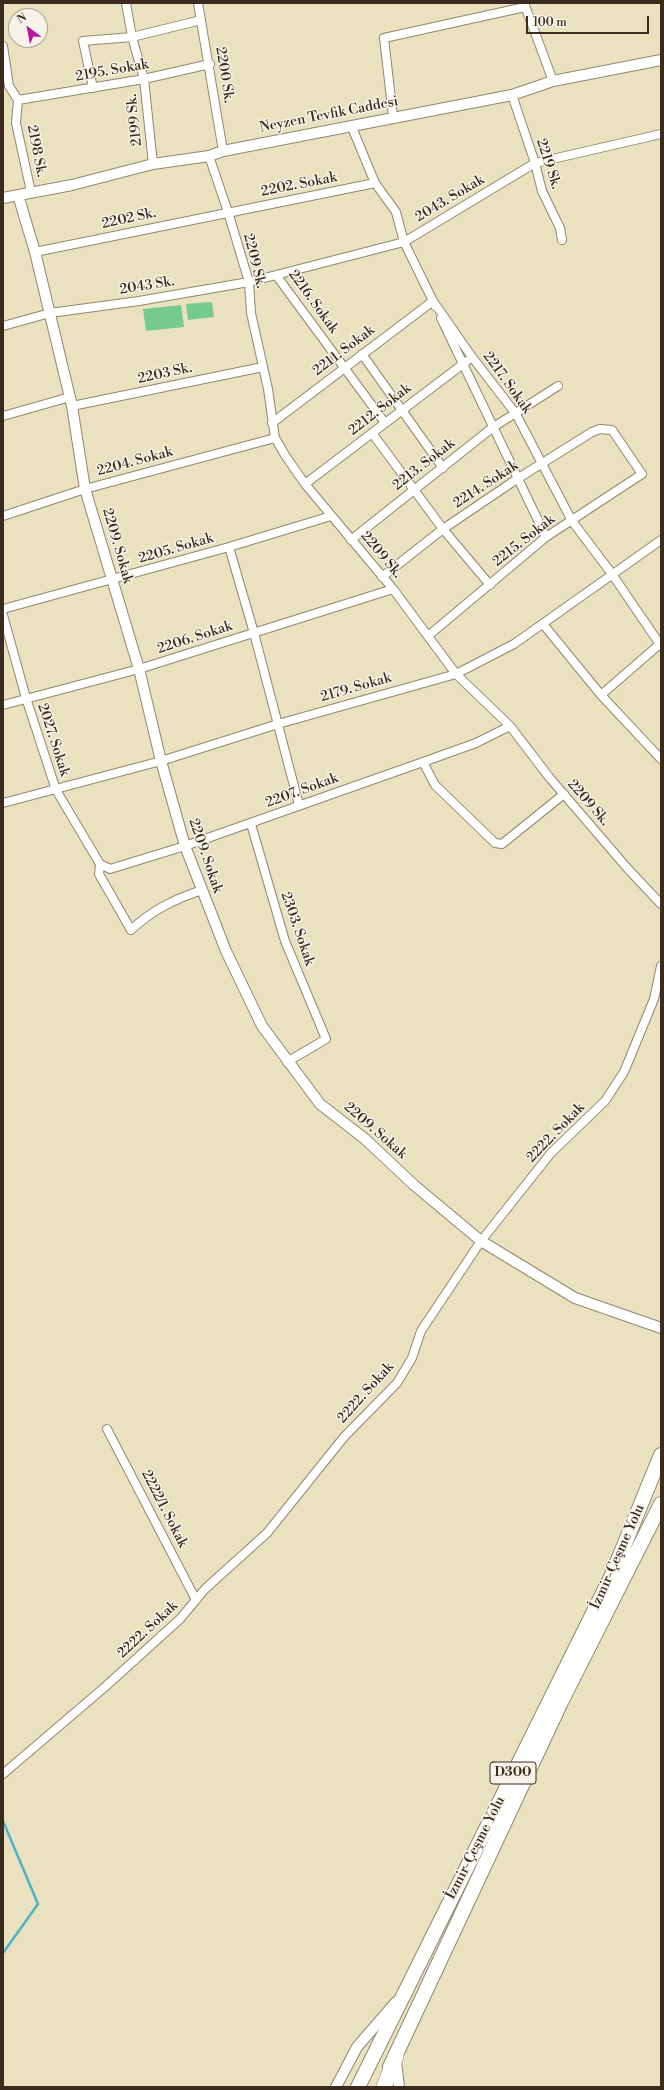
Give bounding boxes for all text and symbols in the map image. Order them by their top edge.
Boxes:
north arrow [8,8,48,48]
scale bar [528,8,651,34]
text: N [15,10,30,27]
text: 100 m [533,15,567,30]
street label: 2200 Sk. [211,46,237,104]
street label: 2195. Sokak [74,56,150,86]
street label: 2199 Sk. [124,93,146,147]
street label: Neyzen Tevfik Caddesi [258,93,400,137]
street label: 2198 Sk. [23,124,49,178]
street label: 2219 Sk. [532,137,564,191]
street label: 2202. Sokak [260,169,338,201]
street label: 2043. Sokak [412,172,488,226]
street label: 2202 Sk. [100,205,158,233]
street label: 2209 Sk. [239,232,269,290]
street label: 2216. Sokak [284,267,342,337]
street label: 2043 Sk. [118,273,176,299]
street label: 2211. Sokak [310,322,378,380]
street label: 2217. Sokak [479,349,535,417]
street label: 2203 Sk. [136,360,194,388]
street label: 2212. Sokak [345,380,415,440]
street label: 2213. Sokak [390,436,458,494]
street label: 2204. Sokak [95,444,175,480]
street label: 2214. Sokak [450,458,522,512]
street label: 2209. Sokak [98,506,136,586]
street label: 2215. Sokak [490,512,558,570]
street label: 2209 Sk. [357,528,405,582]
street label: 2205. Sokak [137,530,215,568]
street label: 2206. Sokak [155,618,235,658]
street label: 2179. Sokak [319,670,393,706]
street label: 2027. Sokak [33,701,73,779]
street label: 2207. Sokak [263,770,341,812]
street label: 2209 Sk. [563,776,613,830]
street label: 2209. Sokak [184,816,226,896]
street label: 2303. Sokak [277,890,317,968]
street label: 2209. Sokak [340,1099,410,1163]
street label: 2222. Sokak [524,1100,588,1166]
street label: 2222. Sokak [334,1359,398,1427]
street label: 2222/1. Sokak [137,1467,191,1551]
street label: İzmir-Çeşme Yolu [587,1502,649,1612]
street label: 2222. Sokak [114,1598,182,1662]
road number: D300 [490,1762,536,1784]
street label: İzmir-Çeşme Yolu [443,1794,509,1902]

